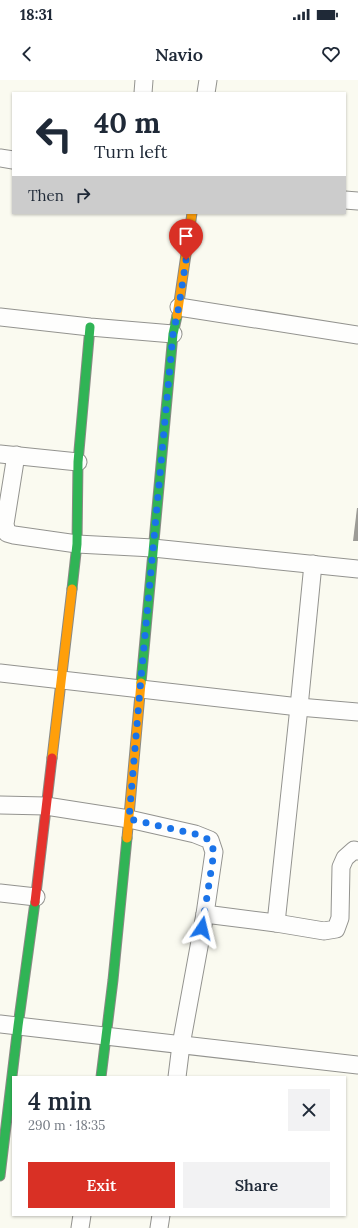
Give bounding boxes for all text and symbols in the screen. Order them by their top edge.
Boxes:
text: 18:31 [20,5,53,24]
icon: back [16,43,38,65]
text: Navio [155,43,203,66]
icon: heart [320,43,342,65]
text: 40 m [94,105,160,141]
icon: left [28,108,80,160]
text: Turn left [94,140,167,163]
icon: right [72,184,94,206]
text: Then [28,186,64,205]
pin [169,219,203,260]
icon: arrive [175,225,197,247]
position arrow [181,907,223,949]
text: 4 min [28,1086,92,1117]
button: close [288,1089,330,1131]
text: 290 m · 18:35 [28,1117,105,1134]
button: Exit [28,1162,175,1208]
button: Share [183,1162,330,1208]

